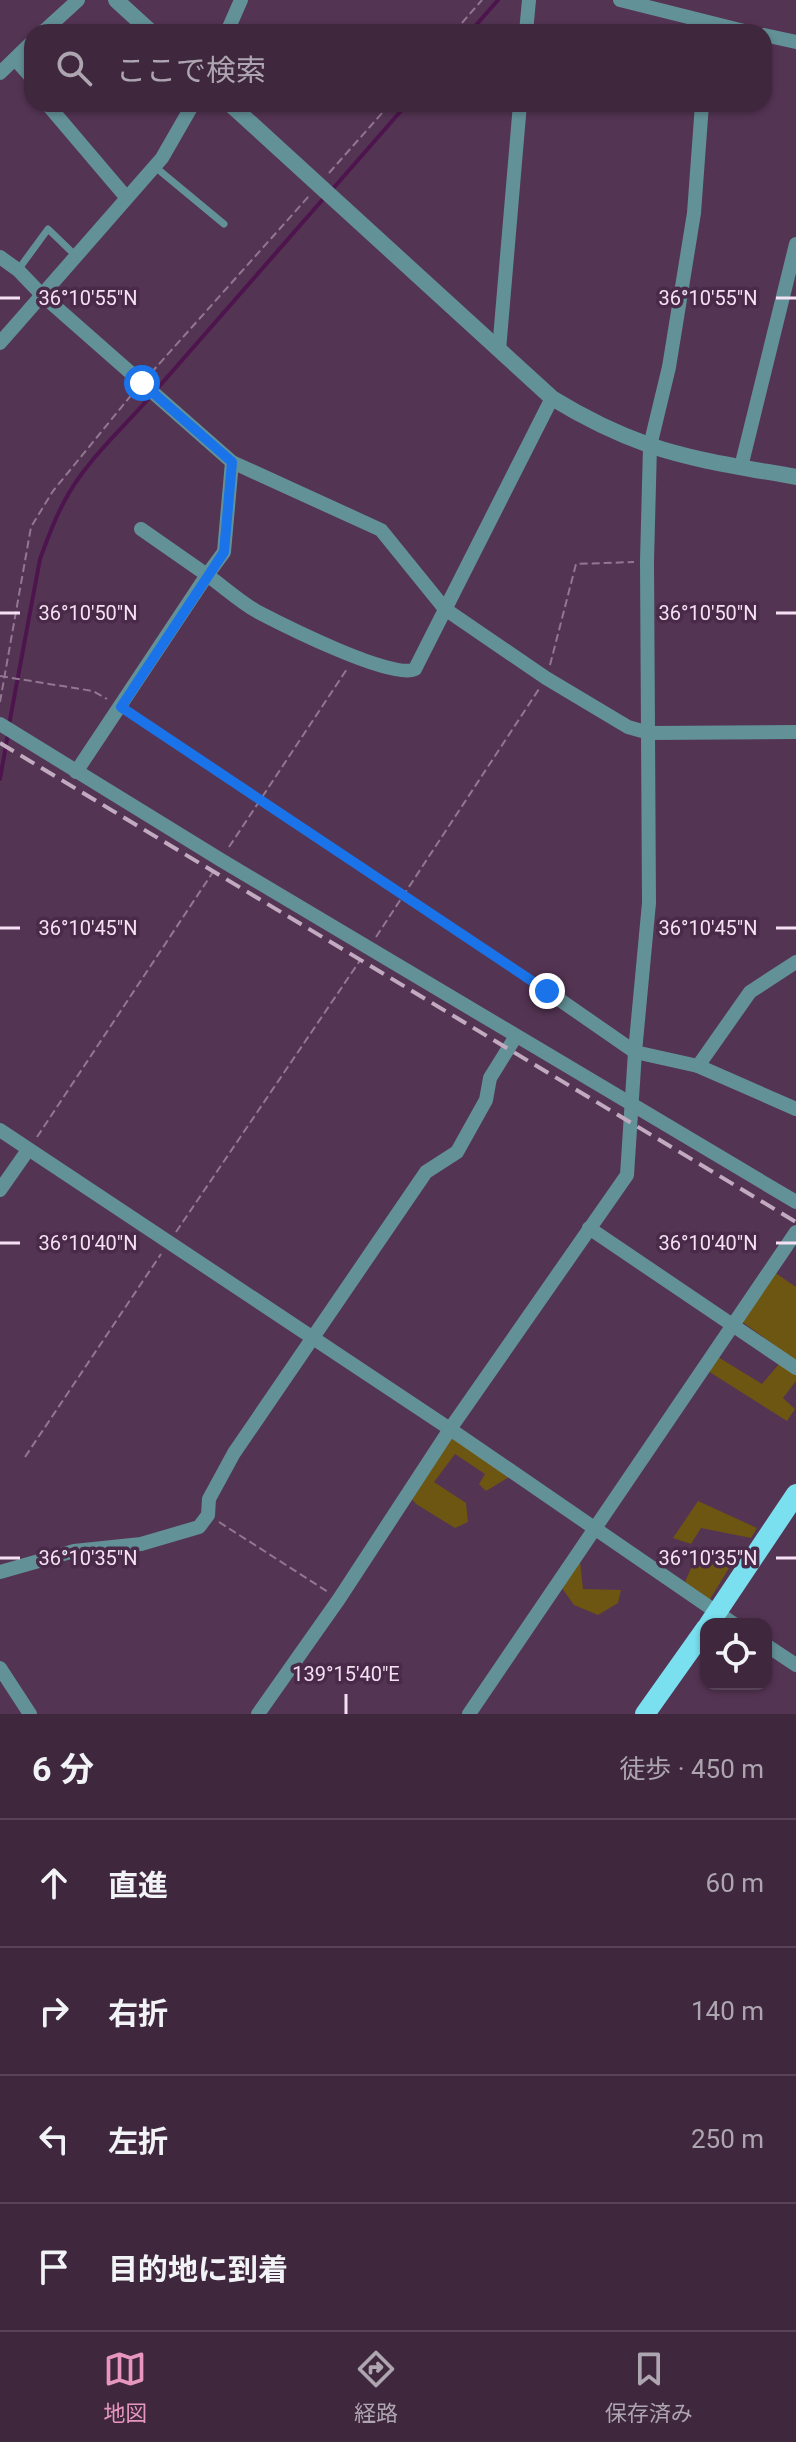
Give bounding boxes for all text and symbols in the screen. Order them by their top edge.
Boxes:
search box [24,24,772,112]
icon: search [52,46,96,90]
text: ここで検索 [116,53,266,88]
text: 36°10'55"N [38,286,138,310]
text: 36°10'55"N [658,286,758,310]
route start [124,365,160,401]
text: 36°10'50"N [38,601,138,625]
text: 36°10'50"N [658,601,758,625]
text: 36°10'45"N [38,916,138,940]
text: 36°10'45"N [658,916,758,940]
route end [529,973,565,1009]
text: 36°10'40"N [38,1231,138,1255]
text: 36°10'40"N [658,1231,758,1255]
text: 36°10'35"N [38,1546,138,1570]
text: 36°10'35"N [658,1546,758,1570]
map controls [700,1618,772,1690]
button: locate [700,1618,772,1690]
text: 139°15'40"E [292,1662,400,1686]
text: 6 分 [32,1749,94,1789]
text: 徒歩 · 450 m [619,1754,764,1784]
icon: ahead [32,1861,76,1905]
text: 直進 [108,1868,168,1903]
text: 60 m [706,1868,764,1898]
icon: right [32,1989,76,2033]
text: 右折 [108,1996,168,2031]
text: 140 m [691,1996,764,2026]
icon: left [32,2117,76,2161]
text: 左折 [108,2124,168,2159]
text: 250 m [691,2124,764,2154]
icon: arrive [32,2245,76,2289]
text: 目的地に到着 [108,2252,288,2287]
tab: 地図 [103,2347,147,2427]
tab: 経路 [354,2347,398,2427]
tab: 保存済み [605,2347,693,2427]

